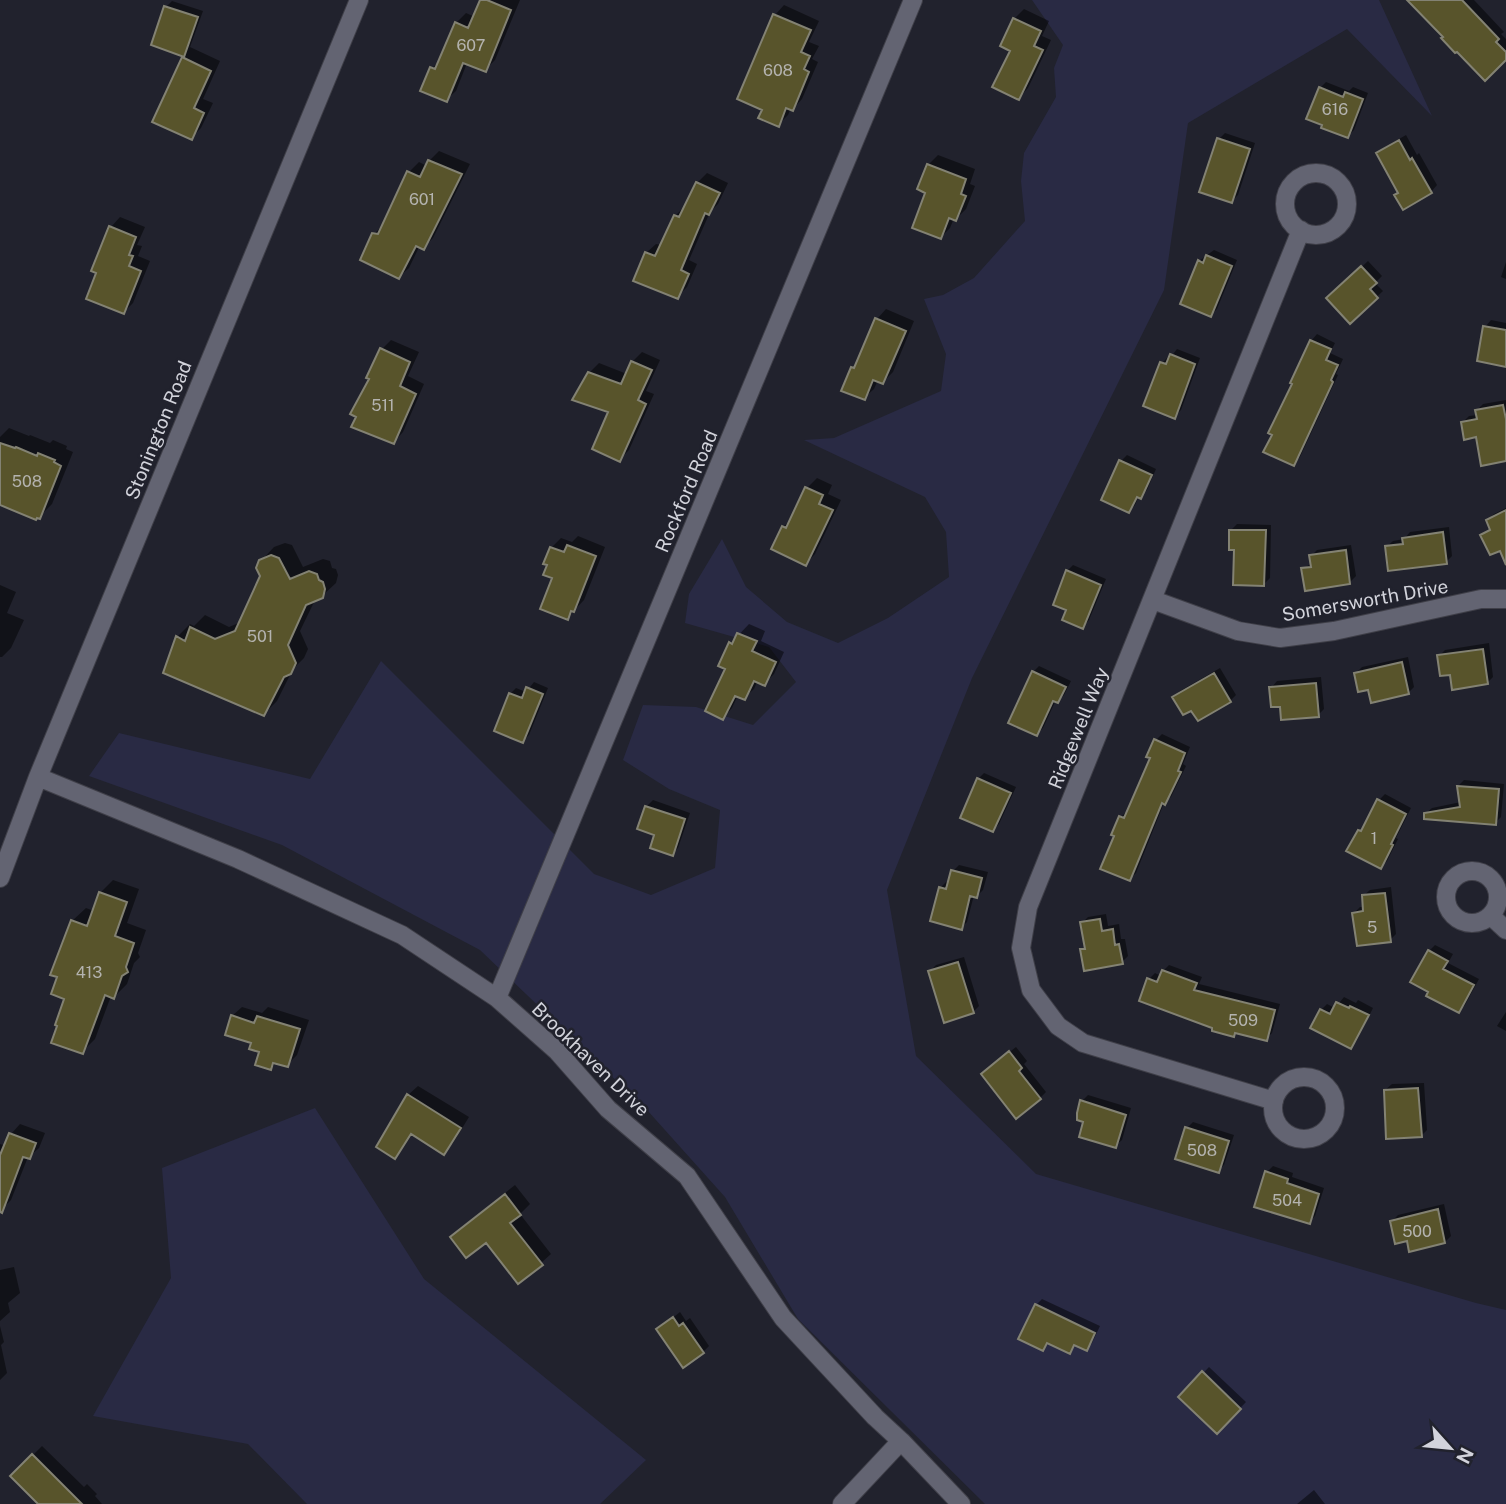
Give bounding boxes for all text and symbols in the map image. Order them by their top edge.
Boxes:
house number: 607 [457,36,485,55]
house number: 608 [763,61,793,80]
house number: 616 [1322,100,1348,119]
house number: 601 [409,190,435,209]
street label: Stonington Road [120,358,196,502]
house number: 511 [371,396,395,415]
street label: Rockford Road [650,427,722,555]
house number: 508 [12,472,42,491]
street label: Somersworth Drive [1280,575,1450,625]
house number: 501 [247,627,273,646]
street label: Ridgewell Way [1044,664,1112,792]
house number: 1 [1371,829,1377,848]
house number: 5 [1367,918,1377,937]
house number: 413 [76,963,102,982]
street label: Brookhaven Drive [528,997,654,1121]
house number: 509 [1228,1011,1258,1030]
house number: 508 [1187,1141,1217,1160]
house number: 504 [1272,1191,1302,1210]
house number: 500 [1402,1222,1432,1241]
north arrow [1415,1413,1485,1483]
text: N [1452,1444,1478,1467]

